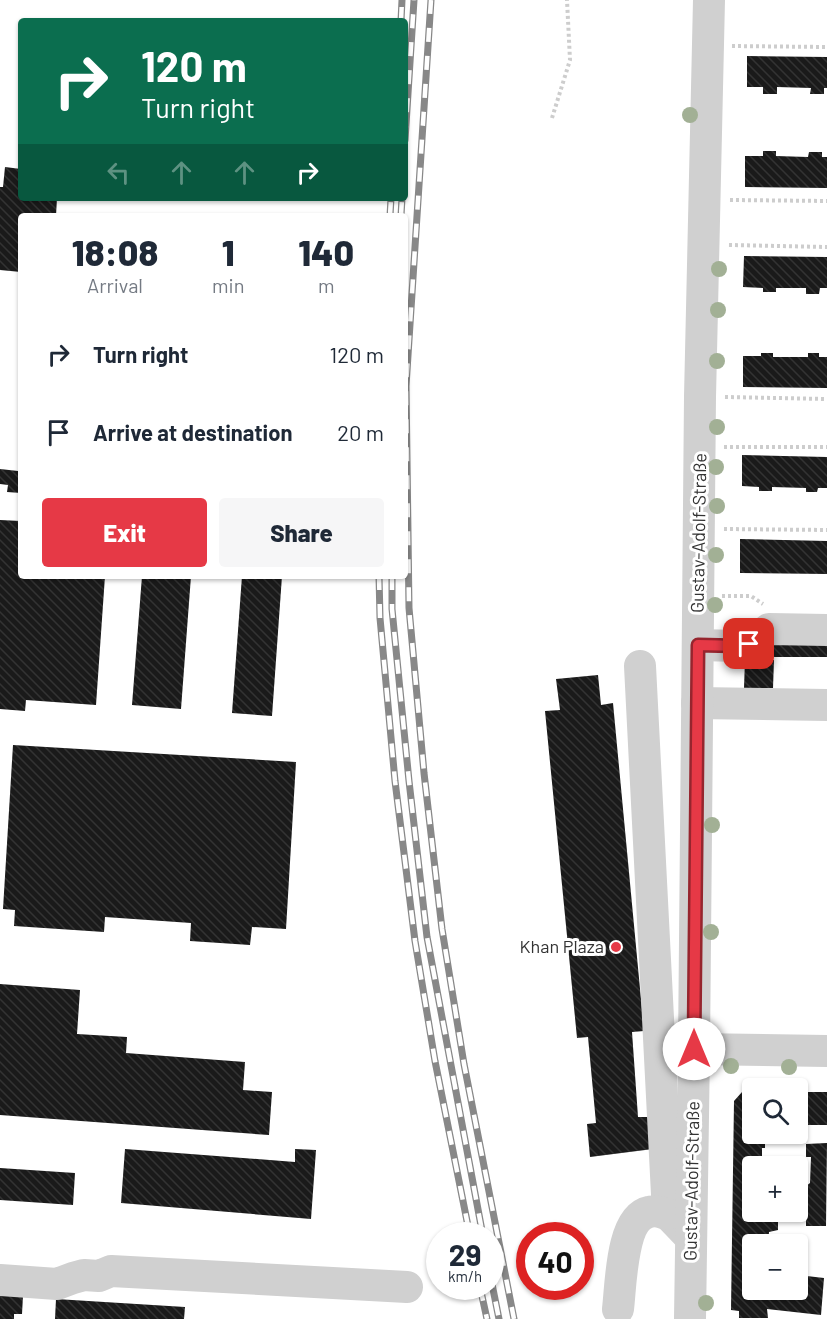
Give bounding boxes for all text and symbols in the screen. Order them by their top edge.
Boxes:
text: 120 m [141,40,247,90]
icon: right [42,42,120,120]
text: Turn right [141,91,255,123]
icon: left [102,156,135,189]
icon: ahead [165,156,198,189]
icon: ahead [228,156,261,189]
icon: right [291,156,324,189]
text: 18:08 [72,230,158,273]
text: 1 [222,230,235,273]
text: 140 [298,230,354,273]
text: Arrival [87,273,143,297]
text: min [212,273,244,297]
text: m [318,273,334,297]
icon: right [42,338,75,371]
text: Turn right [93,341,188,367]
text: 120 m [329,341,384,367]
icon: arrive [42,416,75,449]
text: Arrive at destination [93,419,292,445]
text: 20 m [337,419,384,445]
street label: Gustav-Adolf-Straße [686,453,710,613]
button: Exit [42,498,207,567]
button: Share [219,498,384,567]
pin [723,618,774,669]
icon: arrive [732,627,765,660]
place label: Khan Plaza [520,935,604,957]
marker: Khan Plaza [609,940,623,954]
position arrow [662,1017,726,1081]
map controls [742,1078,808,1300]
button: search [742,1078,808,1144]
street label: Gustav-Adolf-Straße [679,1101,703,1261]
button: + [742,1156,808,1222]
speed limit sign: 40 [516,1222,594,1300]
button: − [742,1234,808,1300]
text: 29 [449,1236,481,1272]
text: km/h [448,1267,482,1285]

